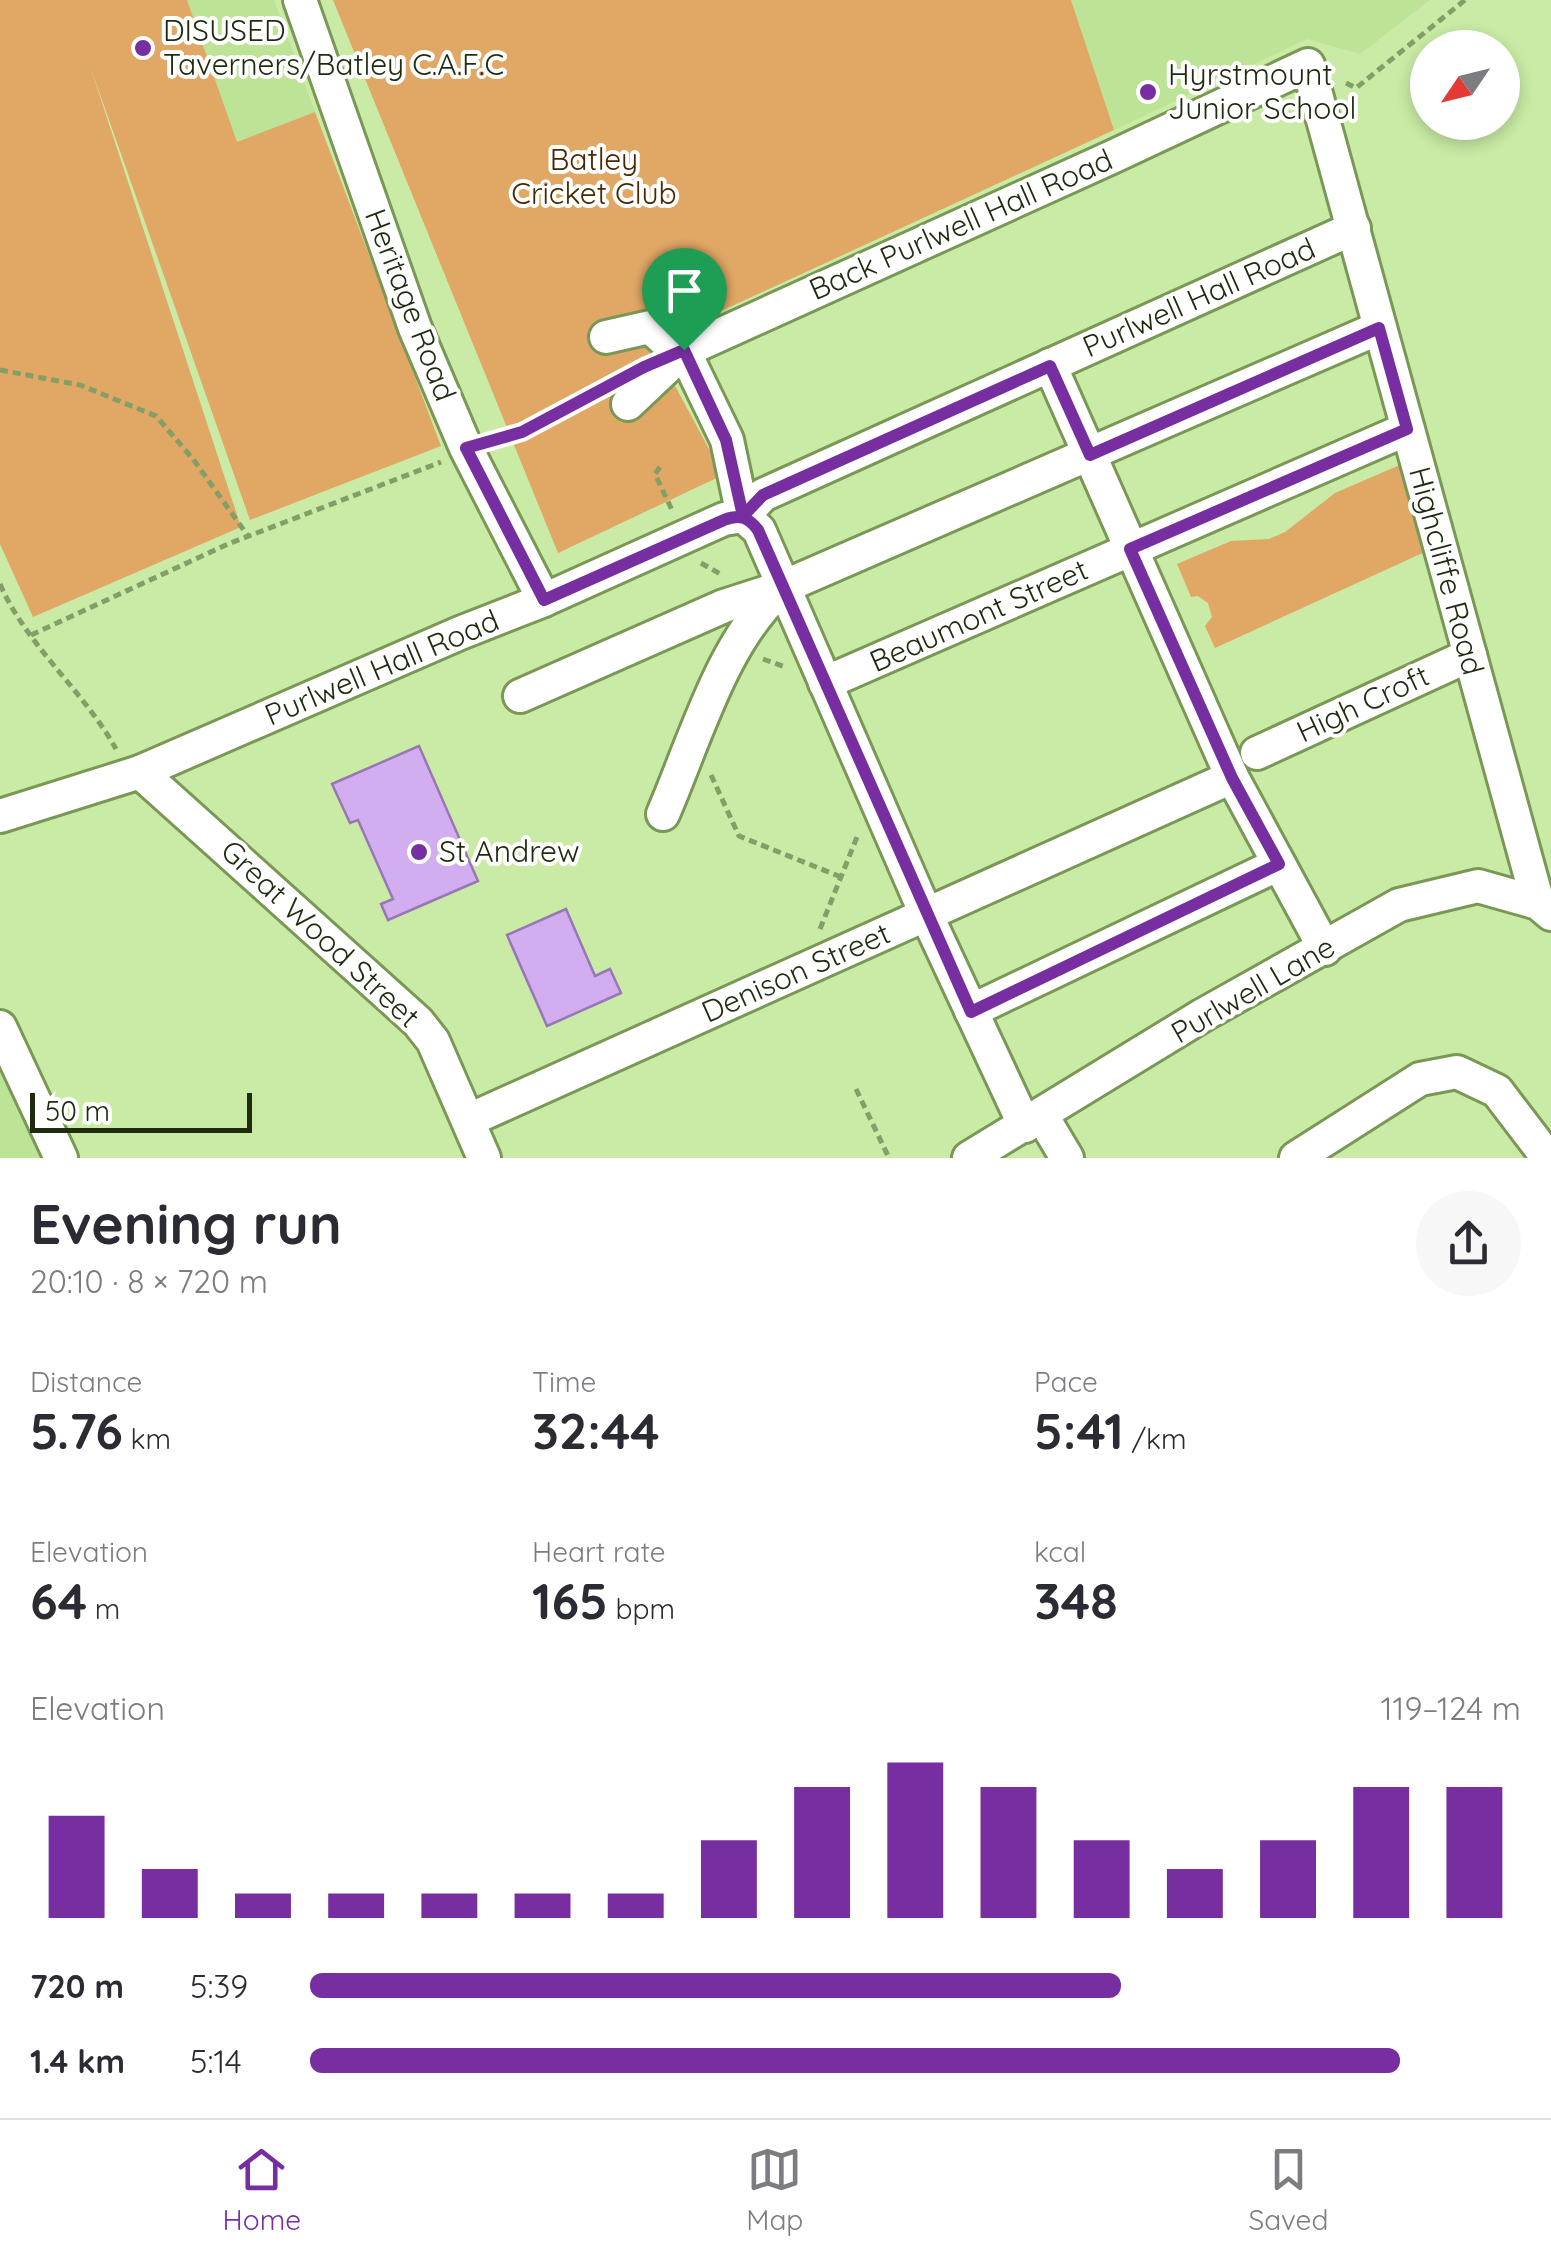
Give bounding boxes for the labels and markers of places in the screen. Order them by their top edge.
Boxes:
place label: DISUSED Taverners/Batley C.A.F.C [163,11,504,83]
marker: DISUSED Taverners/Batley C.A.F.C [132,37,154,59]
place label: Hyrstmount Junior School [1168,55,1356,127]
marker: Hyrstmount Junior School [1137,81,1159,103]
pin [642,248,727,351]
place label: St Andrew [439,832,580,870]
marker: St Andrew [408,841,430,863]

